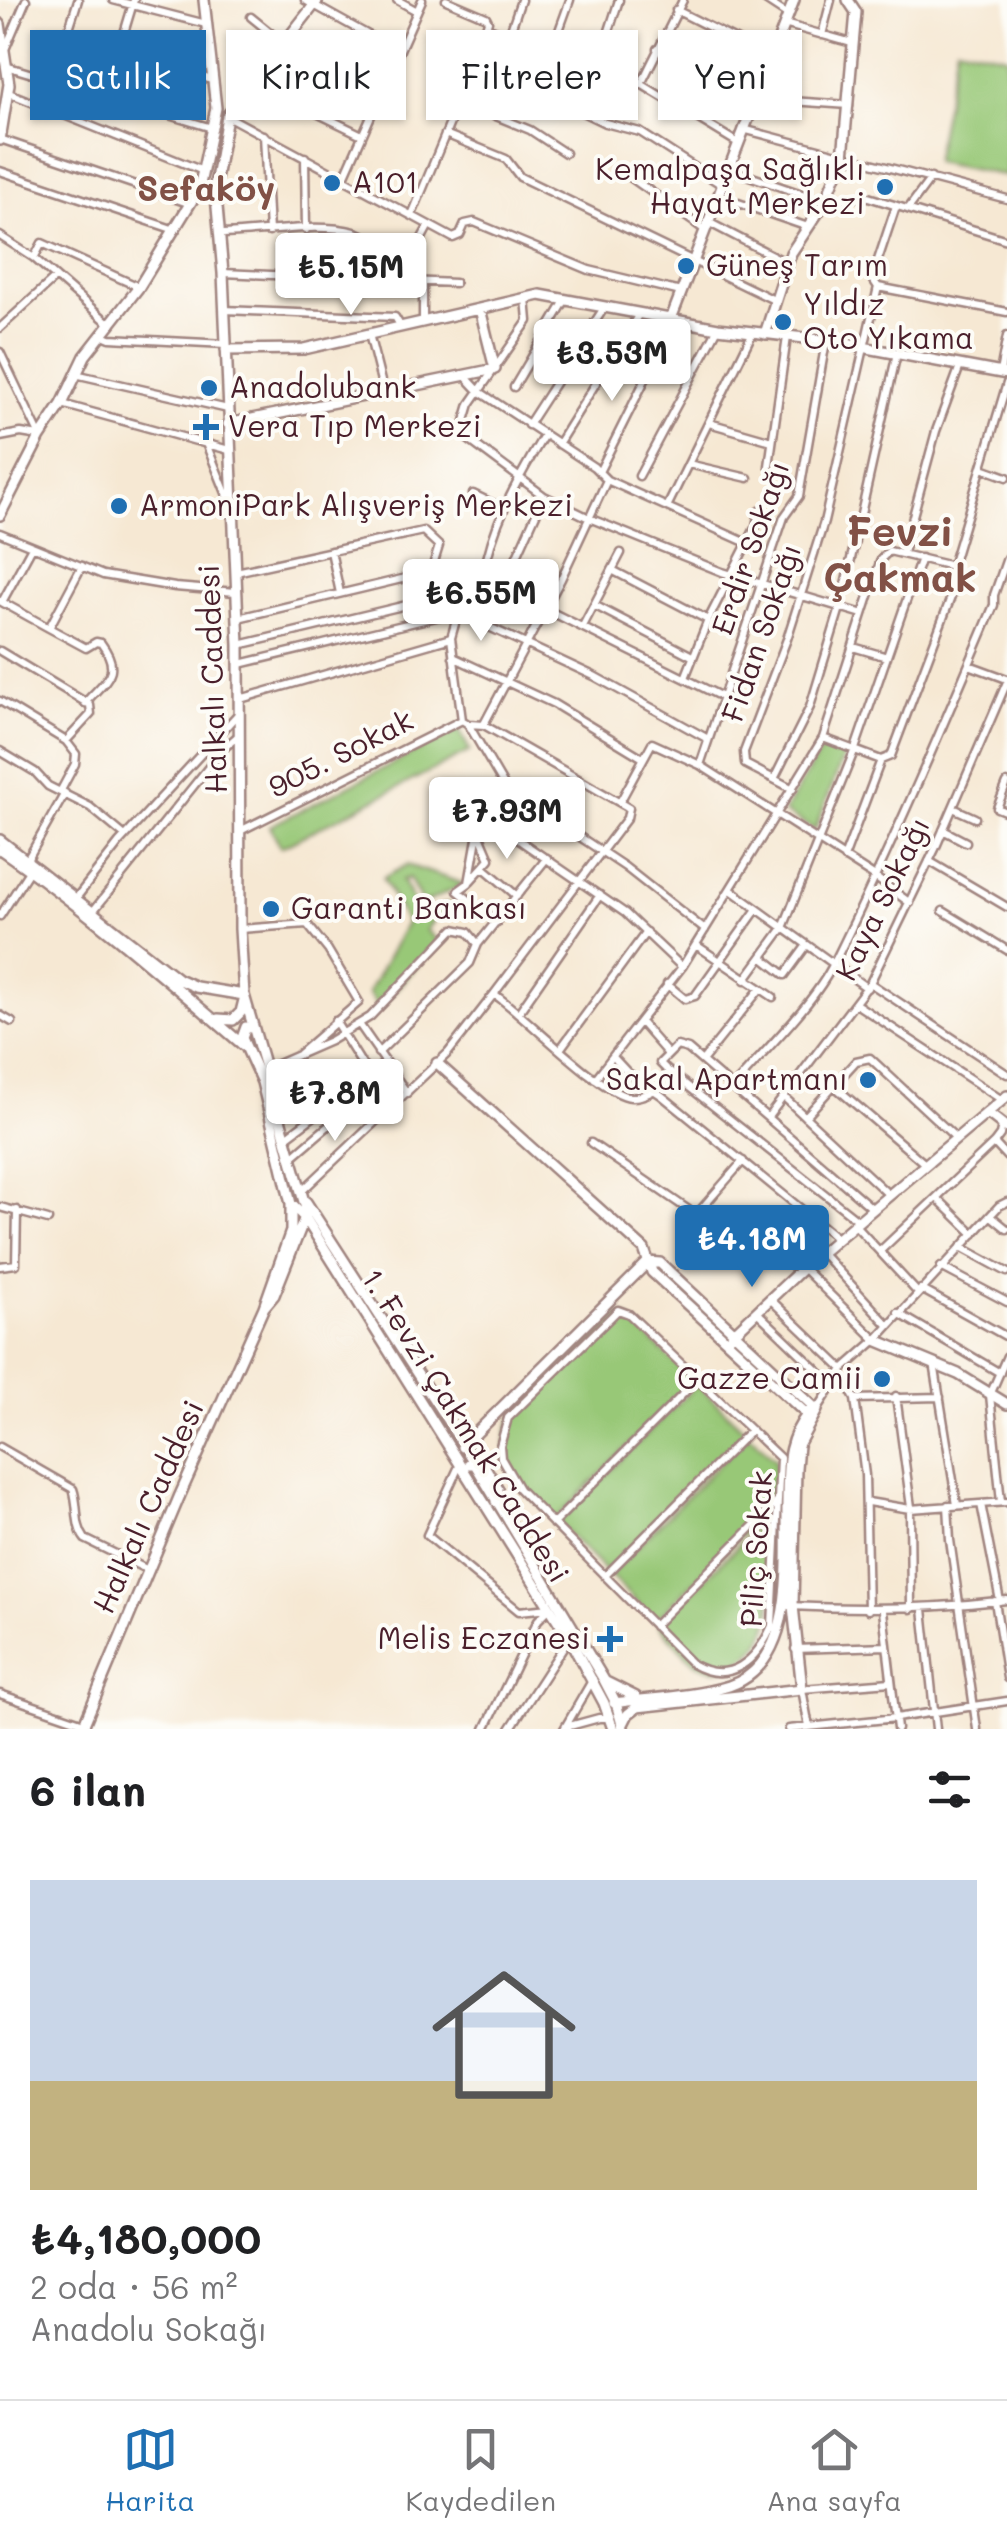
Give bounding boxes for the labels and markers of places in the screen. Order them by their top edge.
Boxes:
place label: Kemalpaşa Sağlıklı Hayat Merkezi [595,148,865,222]
place label: A101 [352,161,418,201]
marker: A101 [321,172,343,194]
marker: Kemalpaşa Sağlıklı Hayat Merkezi [874,176,896,198]
pin: ₺5.15M [270,233,432,318]
place label: Güneş Tarım [706,244,888,284]
marker: Güneş Tarım [675,255,697,277]
place label: Yıldız Oto Yıkama [803,283,974,357]
marker: Yıldız Oto Yıkama [772,311,794,333]
pin: ₺3.53M [531,319,693,404]
place label: Anadolubank [229,366,416,406]
marker: Anadolubank [198,377,220,399]
place label: Vera Tıp Merkezi [228,405,481,445]
marker: Vera Tıp Merkezi [193,414,219,440]
place label: ArmoniPark Alışveriş Merkezi [139,484,573,524]
marker: ArmoniPark Alışveriş Merkezi [108,495,130,517]
pin: ₺6.55M [400,559,562,644]
pin: ₺7.93M [426,777,588,862]
place label: Garanti Bankası [291,887,527,927]
marker: Garanti Bankası [260,898,282,920]
place label: Sakal Apartmanı [606,1058,848,1098]
pin: ₺7.8M [265,1059,405,1144]
marker: Sakal Apartmanı [857,1069,879,1091]
pin: ₺4.18M [671,1205,833,1290]
place label: Gazze Camii [677,1357,862,1397]
marker: Gazze Camii [871,1368,893,1390]
place label: Melis Eczanesi [377,1617,590,1657]
marker: Melis Eczanesi [599,1628,621,1650]

